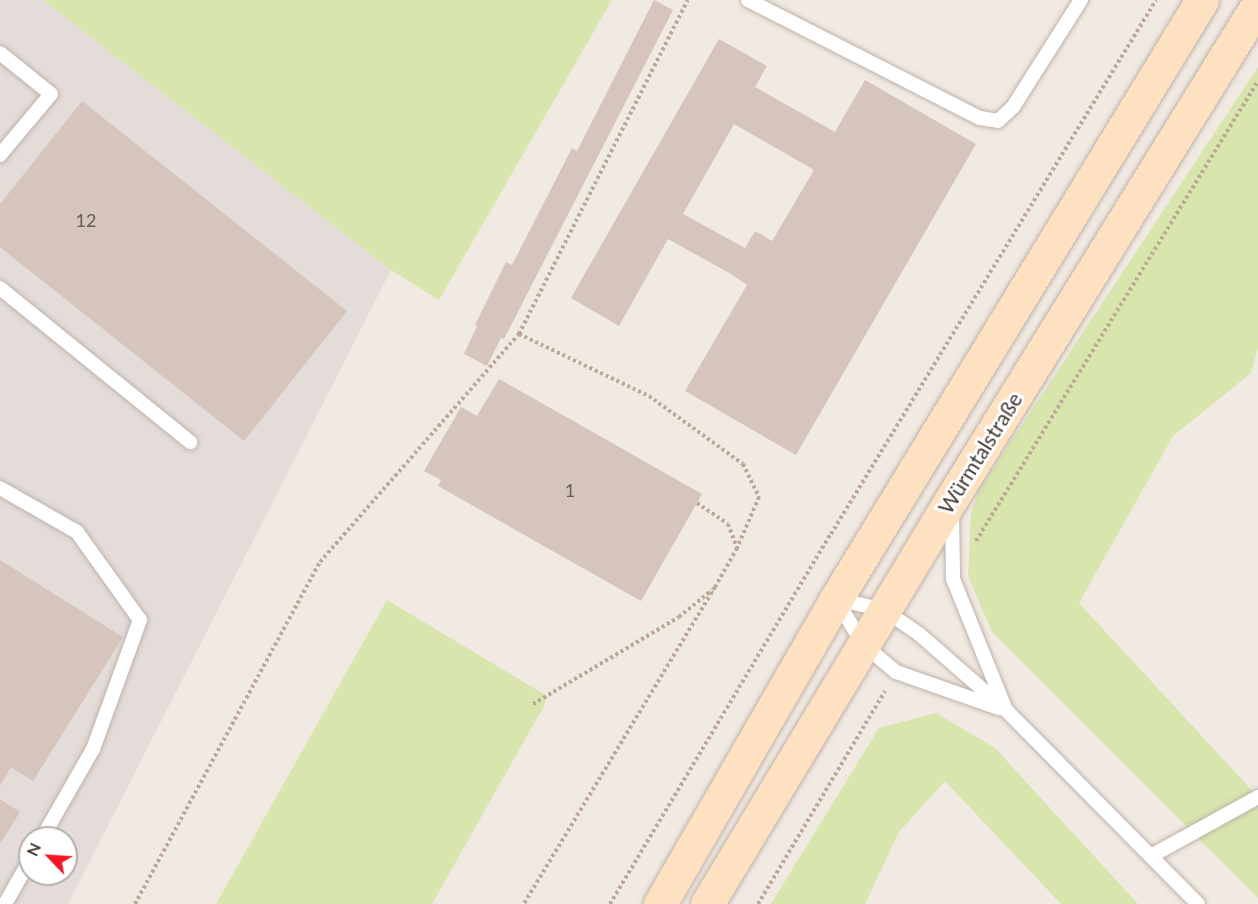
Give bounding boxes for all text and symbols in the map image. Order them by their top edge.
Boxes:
house number: 12 [76,209,96,231]
street label: Würmtalstraße [933,388,1027,518]
house number: 1 [565,479,575,501]
north arrow [18,826,78,886]
text: N [22,839,44,859]

